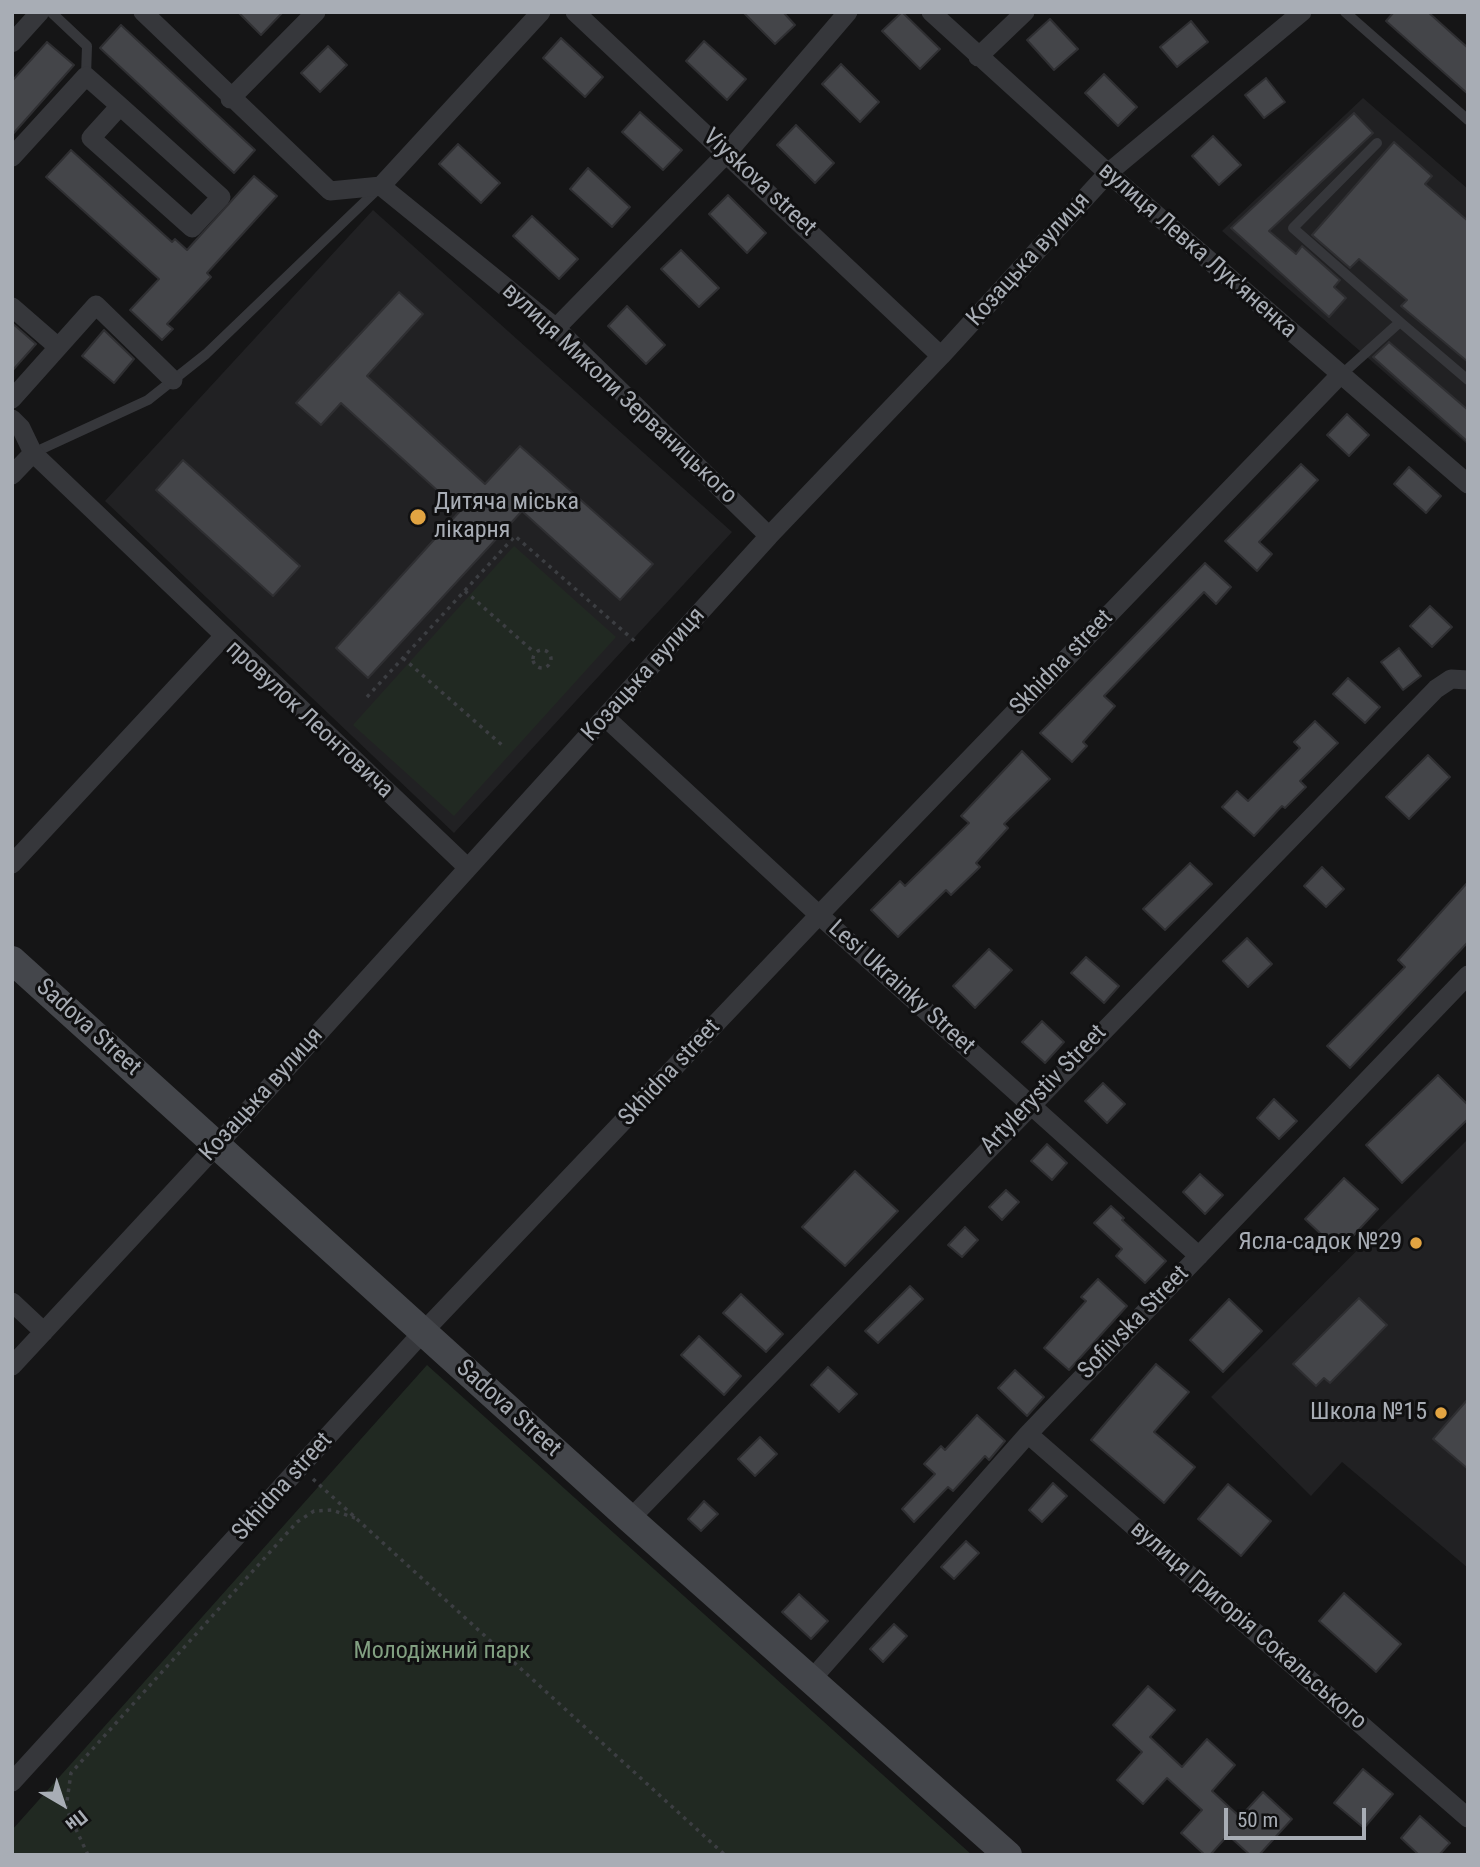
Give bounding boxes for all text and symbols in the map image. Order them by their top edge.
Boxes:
street label: Viyskova street [696,123,822,243]
street label: вулиця Левка Лук'яненка [1092,157,1302,345]
street label: Козацька вулиця [961,187,1097,333]
street label: вулиця Миколи Зерваницького [495,277,743,511]
place label: Дитяча міська лікарня [434,489,579,545]
marker: Дитяча міська лікарня [408,507,428,527]
street label: Козацька вулиця [576,602,712,748]
street label: Skhidna street [1005,604,1119,722]
street label: провулок Леонтовича [219,635,399,805]
street label: Lesi Ukrainky Street [822,915,980,1061]
street label: Sadova Street [30,973,146,1083]
street label: Skhidna street [613,1014,727,1132]
street label: Artylerystiv Street [975,1019,1113,1161]
street label: Козацька вулиця [194,1022,330,1168]
place label: Ясла-садок №29 [1238,1229,1402,1257]
marker: Ясла-садок №29 [1408,1235,1424,1251]
street label: Sofiivska Street [1073,1260,1195,1386]
street label: Sadova Street [450,1354,566,1464]
place label: Школа №15 [1310,1399,1427,1427]
marker: Школа №15 [1433,1405,1449,1421]
street label: Skhidna street [227,1427,339,1547]
street label: вулиця Григорія Сокальського [1124,1516,1372,1736]
park label: Молодіжний парк [354,1638,530,1666]
north arrow [28,1769,98,1839]
scale bar [1228,1794,1370,1838]
text: Пн [61,1805,92,1836]
text: 50 m [1237,1808,1278,1832]

